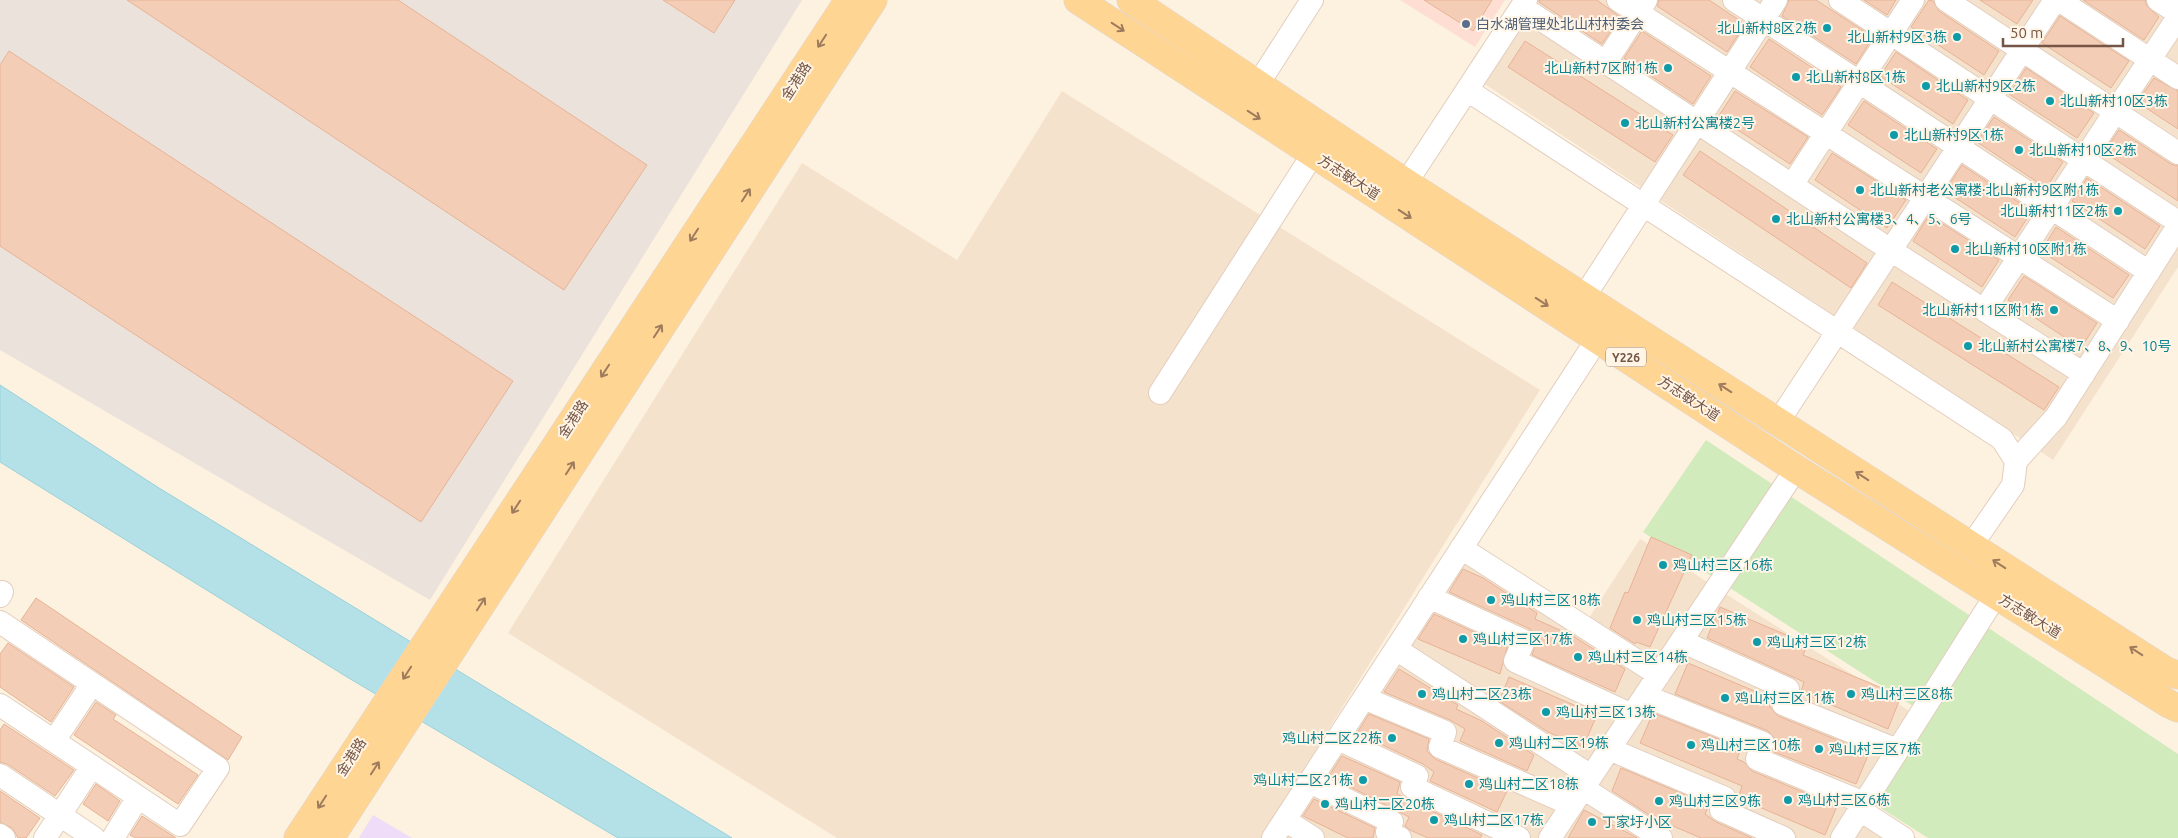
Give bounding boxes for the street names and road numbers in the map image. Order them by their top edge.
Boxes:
street label: 金港路 [778,59,814,103]
street label: 方志敏大道 [1315,151,1383,203]
road number: Y226 [1606,348,1646,367]
street label: 方志敏大道 [1655,372,1723,424]
street label: 金港路 [555,397,591,441]
street label: 方志敏大道 [1996,591,2064,641]
street label: 金港路 [333,735,369,779]

